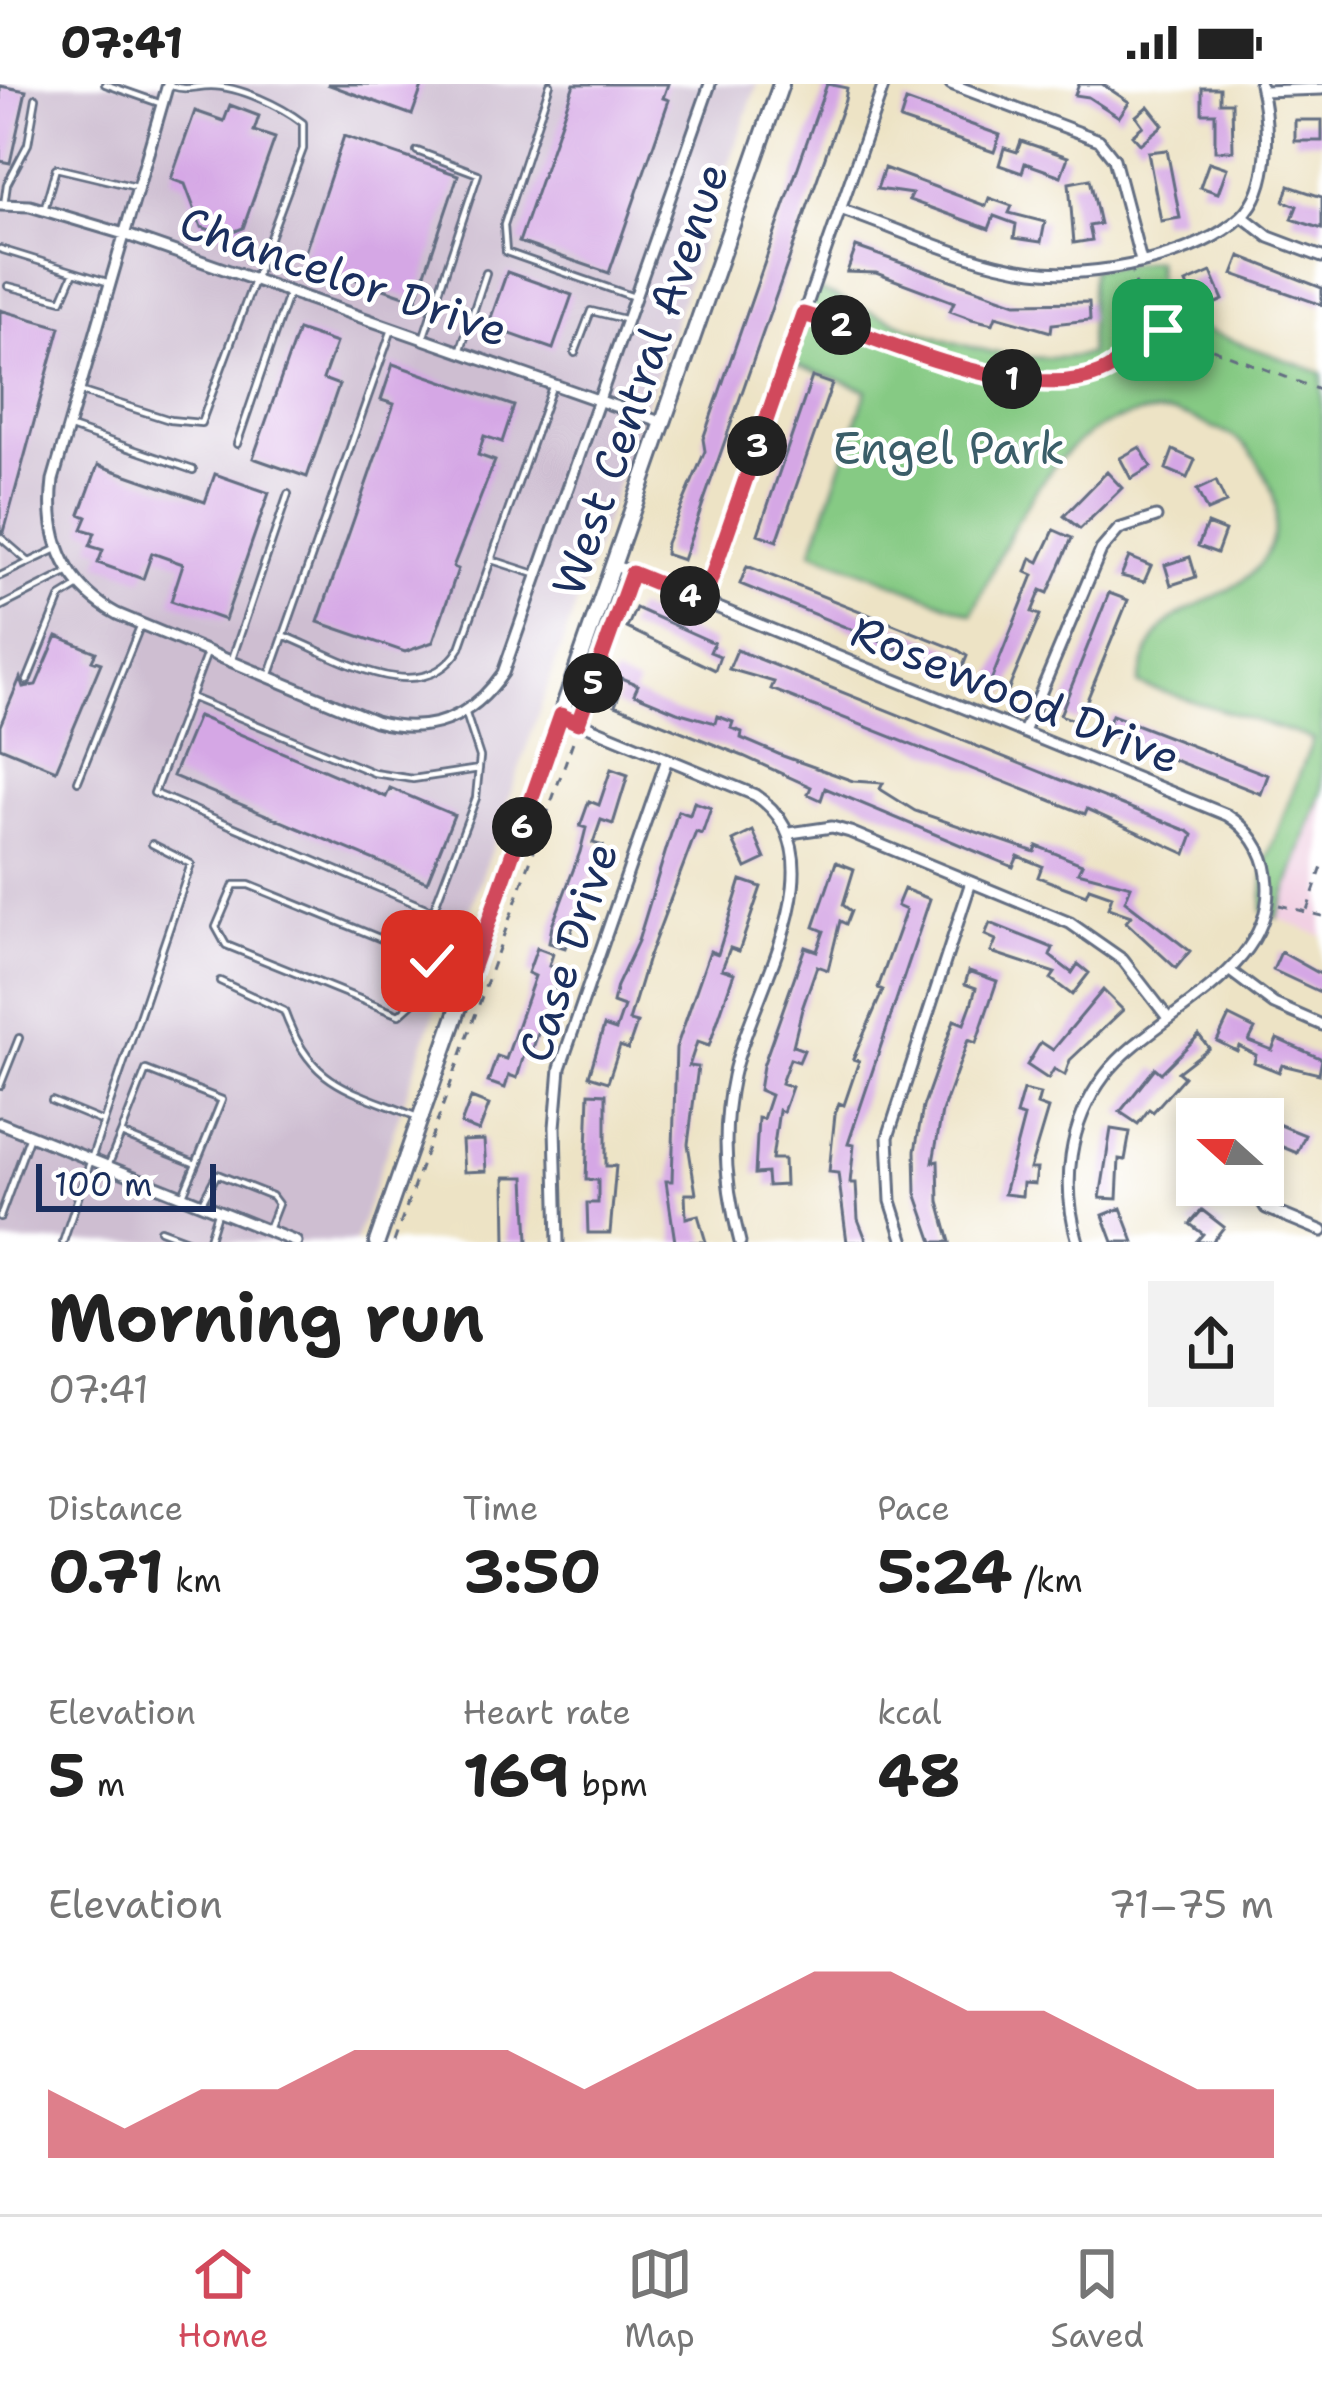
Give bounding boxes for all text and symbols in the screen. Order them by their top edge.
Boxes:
text: 07:41 [60,12,183,72]
street label: West Central Avenue [538,154,742,604]
street label: Chancelor Drive [172,192,516,360]
pin [1112,279,1214,381]
pin: 2 [811,295,871,355]
icon: arrive [1130,297,1196,363]
text: 2 [829,302,853,347]
pin: 1 [982,349,1042,409]
text: 1 [1004,356,1020,401]
pin: 3 [727,416,787,476]
park label: Engel Park [833,418,1065,478]
text: 3 [745,423,769,468]
pin: 4 [660,566,720,626]
text: 4 [678,573,702,618]
street label: Rosewood Drive [842,601,1190,787]
pin: 5 [563,653,623,713]
text: 5 [583,660,603,705]
pin: 6 [492,797,552,857]
text: 6 [510,804,534,849]
street label: Case Drive [504,834,632,1070]
pin [381,910,483,1012]
icon: check [399,928,465,994]
north arrow [1176,1098,1284,1206]
map controls [1176,1098,1284,1206]
scale bar [36,1158,216,1211]
text: 100 m [54,1162,153,1207]
text: Morning run [48,1274,484,1362]
button: share [1148,1281,1274,1407]
text: 07:41 [48,1363,149,1415]
text: Distance [48,1486,183,1531]
text: Time [463,1486,538,1531]
text: Pace [877,1486,950,1531]
text: 0.71 [48,1531,164,1611]
text: 3:50 [463,1531,602,1611]
text: 5:24 [877,1531,1012,1611]
text: km [164,1558,222,1603]
text: /km [1012,1558,1083,1603]
text: Elevation [48,1690,196,1735]
text: Heart rate [463,1690,631,1735]
text: kcal [877,1690,941,1735]
text: 5 [48,1735,86,1815]
text: 169 [463,1735,570,1815]
text: 48 [877,1735,961,1815]
text: m [86,1762,125,1807]
text: bpm [570,1762,648,1807]
text: Elevation [48,1878,223,1930]
text: 71–75 m [1108,1878,1274,1930]
tab: Home [178,2241,269,2358]
tab: Map [624,2241,695,2358]
tab: Saved [1050,2241,1144,2358]

